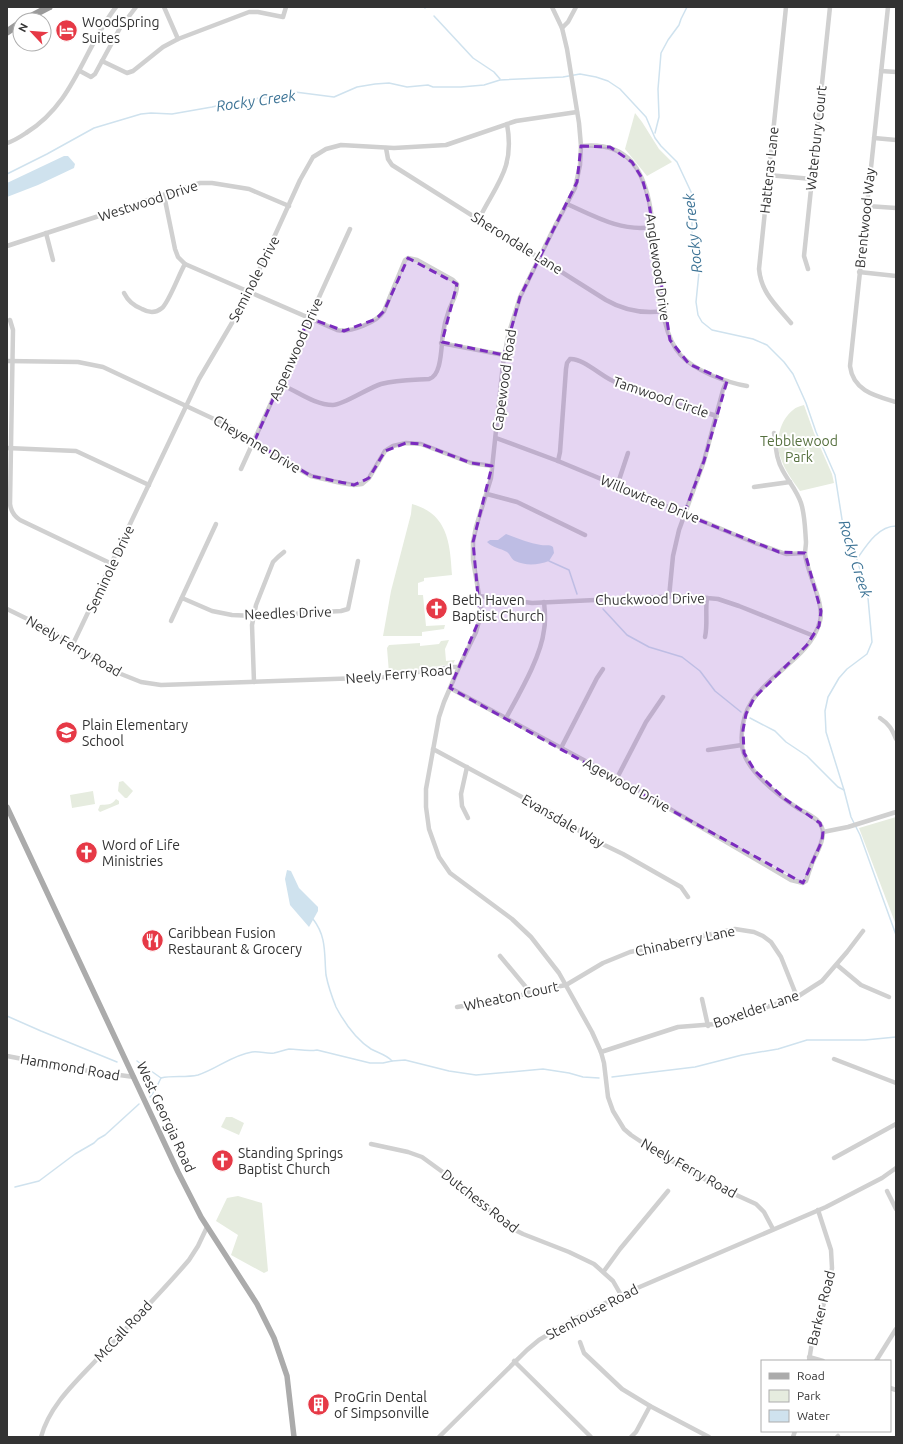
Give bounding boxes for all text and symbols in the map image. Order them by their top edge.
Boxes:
north arrow [12,12,52,52]
place label: WoodSpring Suites [82,14,160,46]
hotel icon: WoodSpring Suites [53,17,79,43]
text: N [16,21,30,34]
street label: Waterbury Court [803,84,830,191]
water label: Rocky Creek [215,86,297,115]
street label: Hatteras Lane [756,126,782,214]
street label: Brentwood Way [852,167,878,269]
street label: Westwood Drive [96,177,200,225]
water label: Rocky Creek [680,192,705,274]
street label: Sherondale Lane [468,209,566,277]
street label: Anglewood Drive [643,212,673,322]
street label: Seminole Drive [225,233,283,325]
street label: Aspenwood Drive [266,295,326,403]
street label: Capewood Road [489,328,519,432]
street label: Tamwood Circle [611,373,711,421]
street label: Cheyenne Drive [211,412,303,476]
park label: Tebblewood Park [760,433,838,465]
street label: Willowtree Drive [598,472,702,526]
water label: Rocky Creek [836,518,875,600]
street label: Seminole Drive [83,523,137,615]
street label: Chuckwood Drive [595,590,705,608]
place label: Beth Haven Baptist Church [452,592,544,624]
church icon: Beth Haven Baptist Church [423,595,449,621]
street label: Needles Drive [244,603,332,623]
street label: Neely Ferry Road [24,612,124,680]
street label: Neely Ferry Road [345,661,453,687]
place label: Plain Elementary School [82,717,188,749]
school or university icon: Plain Elementary School [53,720,79,746]
street label: Agewood Drive [581,755,673,815]
street label: Evansdale Way [519,791,607,851]
place label: Word of Life Ministries [102,837,180,869]
church icon: Word of Life Ministries [73,840,99,866]
street label: Chinaberry Lane [633,923,737,959]
place label: Caribbean Fusion Restaurant & Grocery [168,925,302,957]
restaurant icon: Caribbean Fusion Restaurant & Grocery [140,928,166,954]
street label: Wheaton Court [462,978,560,1014]
street label: Boxelder Lane [711,987,801,1031]
street label: Hammond Road [19,1050,121,1084]
street label: West Georgia Road [133,1059,199,1175]
street label: Neely Ferry Road [638,1135,740,1201]
place label: Standing Springs Baptist Church [238,1145,343,1177]
church icon: Standing Springs Baptist Church [210,1148,236,1174]
street label: Dutchess Road [438,1166,522,1236]
street label: Barker Road [804,1269,838,1347]
street label: Stenhouse Road [543,1281,641,1343]
street label: McCall Road [91,1297,155,1365]
legend [761,1360,891,1432]
text: Road [797,1369,825,1382]
place label: ProGrin Dental of Simpsonville [334,1389,429,1421]
text: Park [797,1389,821,1402]
building icon: ProGrin Dental of Simpsonville [306,1392,332,1418]
text: Water [797,1409,830,1422]

